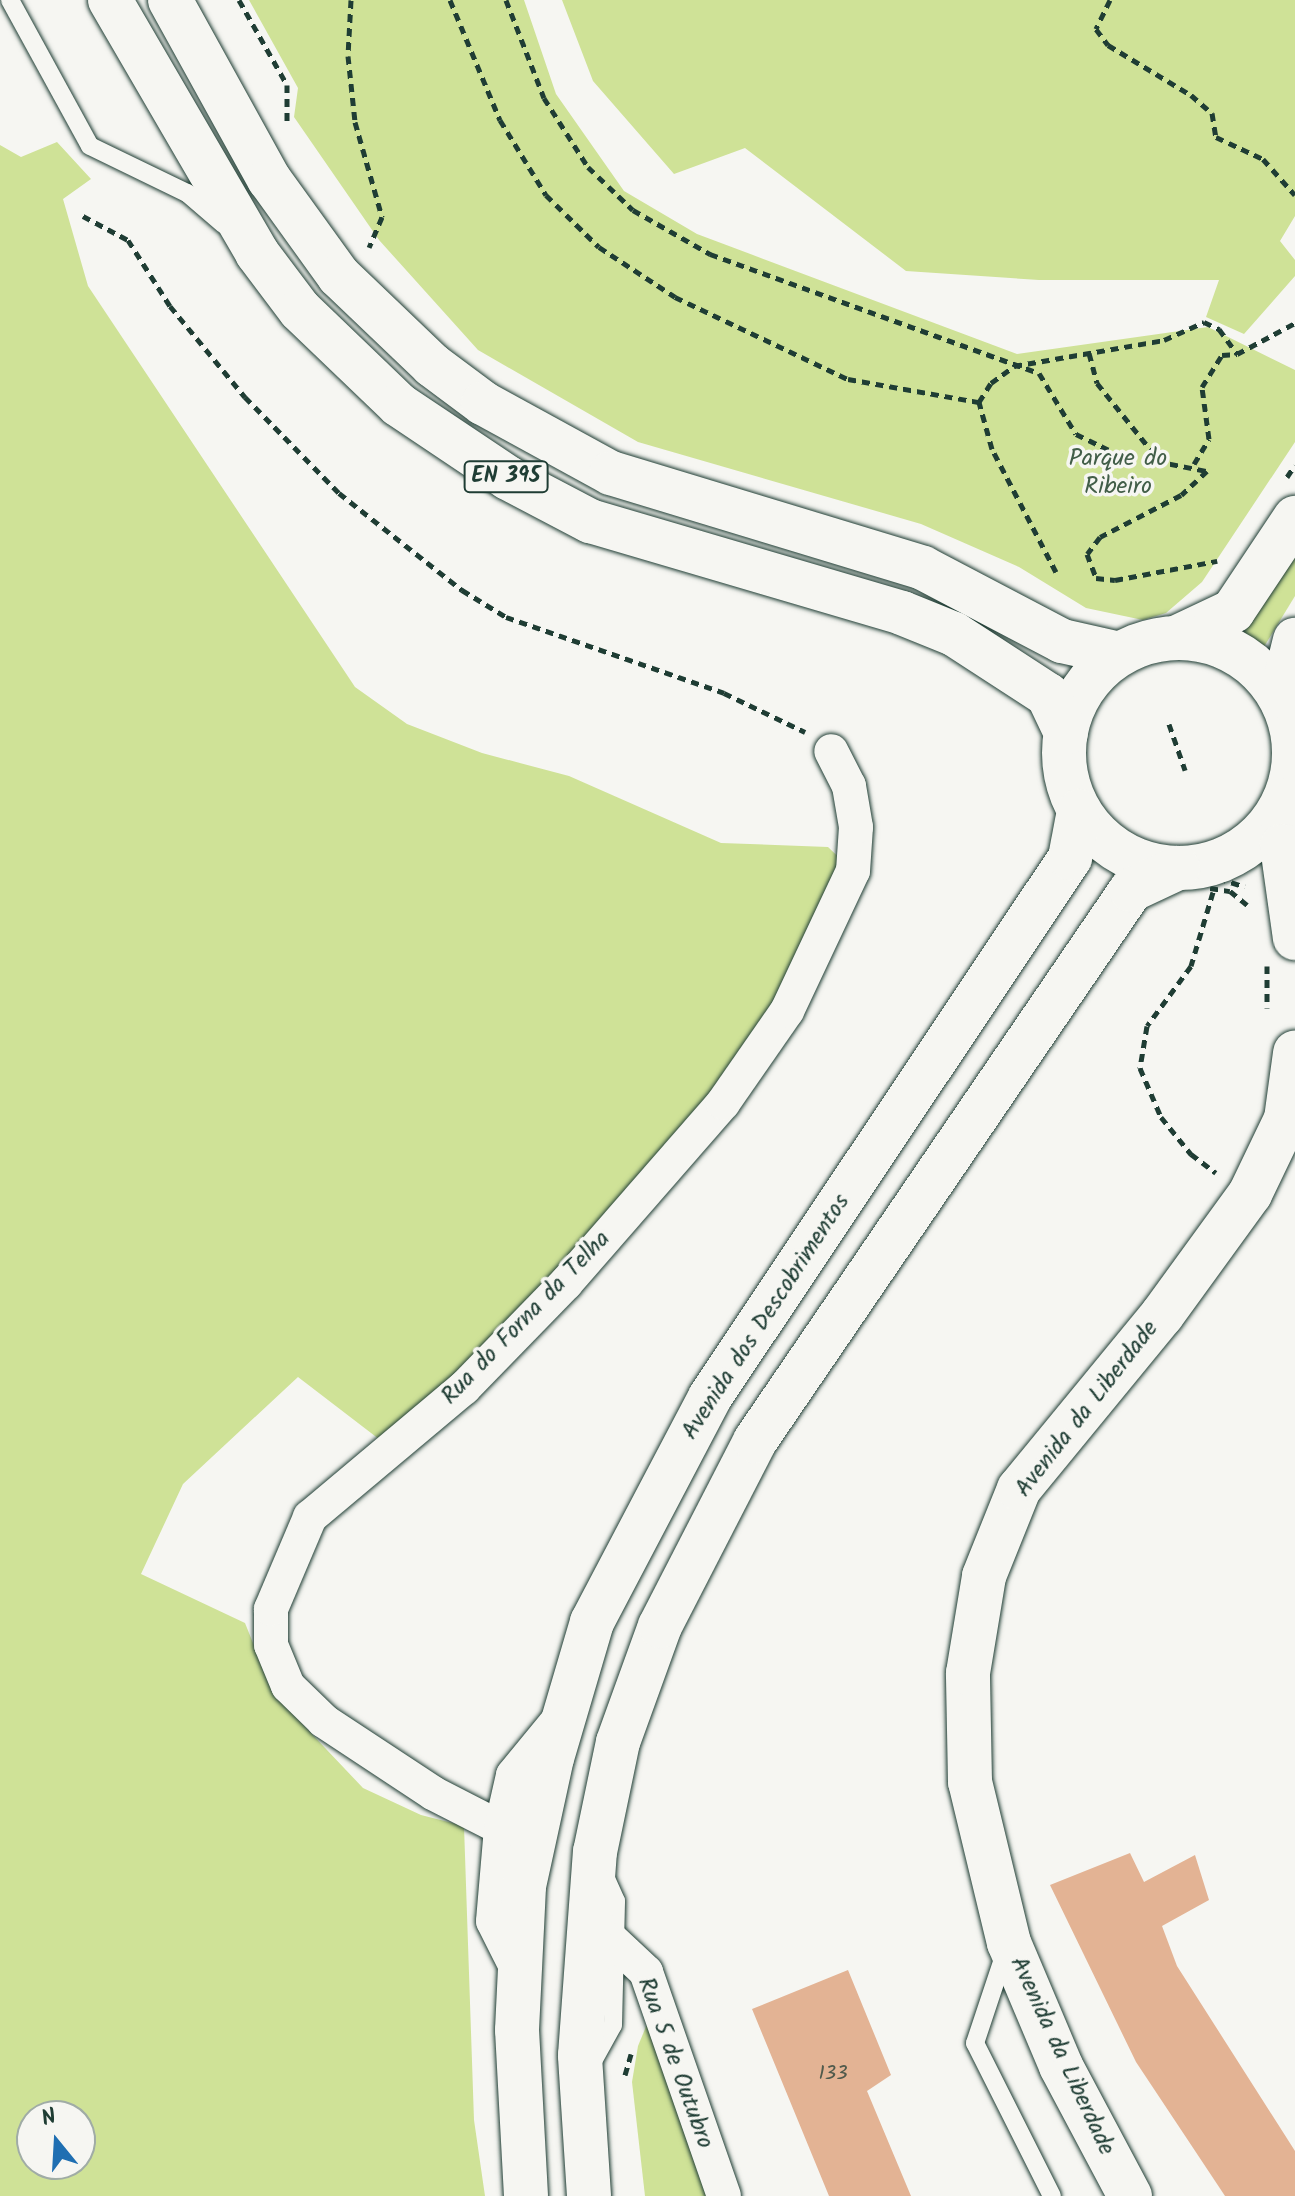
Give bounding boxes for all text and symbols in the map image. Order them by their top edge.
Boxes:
park label: Parque do Ribeiro [1069,445,1167,501]
road number: EN 395 [462,459,550,495]
street label: Avenida dos Descobrimentos [676,1189,856,1445]
street label: Rua do Forna da Telha [436,1225,616,1411]
street label: Avenida da Liberdade [1009,1315,1165,1503]
street label: Avenida da Liberdade [1003,1952,1121,2160]
street label: Rua 5 de Outubro [631,1974,719,2152]
house number: 133 [818,2062,848,2086]
north arrow [16,2100,96,2180]
text: N [37,2100,61,2137]

